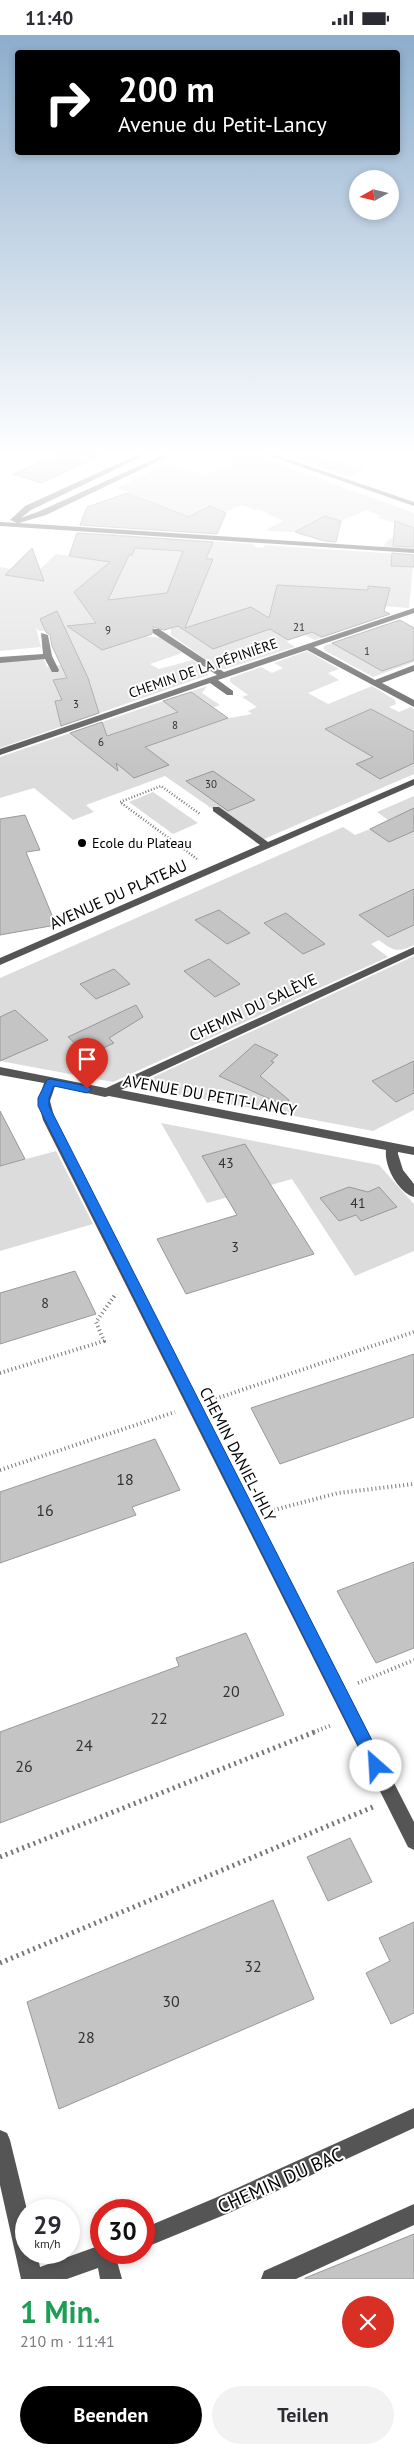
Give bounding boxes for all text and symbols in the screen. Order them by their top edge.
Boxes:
text: 11:40 [25,6,73,30]
text: 200 m [118,66,215,112]
icon: right [35,70,100,135]
text: Avenue du Petit-Lancy [118,110,327,138]
north arrow [349,170,399,220]
map controls [349,170,399,220]
house number: 21 [293,620,305,634]
house number: 9 [105,623,111,637]
street label: CHEMIN DE LA PÉPINIÈRE [126,634,280,702]
house number: 1 [364,644,370,658]
house number: 3 [73,697,79,711]
house number: 8 [172,718,178,732]
house number: 6 [98,735,104,749]
house number: 30 [205,777,217,791]
place label: Ecole du Plateau [92,834,192,852]
marker: Ecole du Plateau [76,837,88,849]
street label: AVENUE DU PLATEAU [46,855,190,933]
street label: CHEMIN DU SALÈVE [186,969,320,1045]
pin [66,1038,108,1089]
icon: arrive [73,1045,101,1073]
street label: AVENUE DU PETIT-LANCY [122,1070,298,1120]
house number: 43 [218,1154,234,1172]
house number: 41 [350,1194,366,1212]
house number: 3 [231,1238,239,1256]
house number: 8 [41,1294,49,1312]
street label: CHEMIN DANIEL-IHLY [196,1384,281,1525]
house number: 18 [116,1469,134,1489]
house number: 16 [36,1500,54,1520]
house number: 20 [222,1681,240,1701]
house number: 22 [150,1708,168,1728]
house number: 24 [75,1735,93,1755]
position arrow [349,1739,401,1791]
house number: 26 [15,1756,33,1776]
house number: 32 [244,1956,262,1976]
house number: 30 [162,1991,180,2011]
house number: 28 [77,2027,95,2047]
street label: CHEMIN DU BAC [214,2142,347,2218]
speed limit sign: 30 [90,2199,155,2264]
text: 29 [33,2209,62,2241]
text: km/h [34,2236,61,2251]
text: 1 Min. [20,2292,100,2331]
button: close [342,2296,394,2348]
text: 210 m · 11:41 [20,2331,115,2351]
button: Beenden [20,2386,202,2444]
button: Teilen [212,2386,394,2444]

